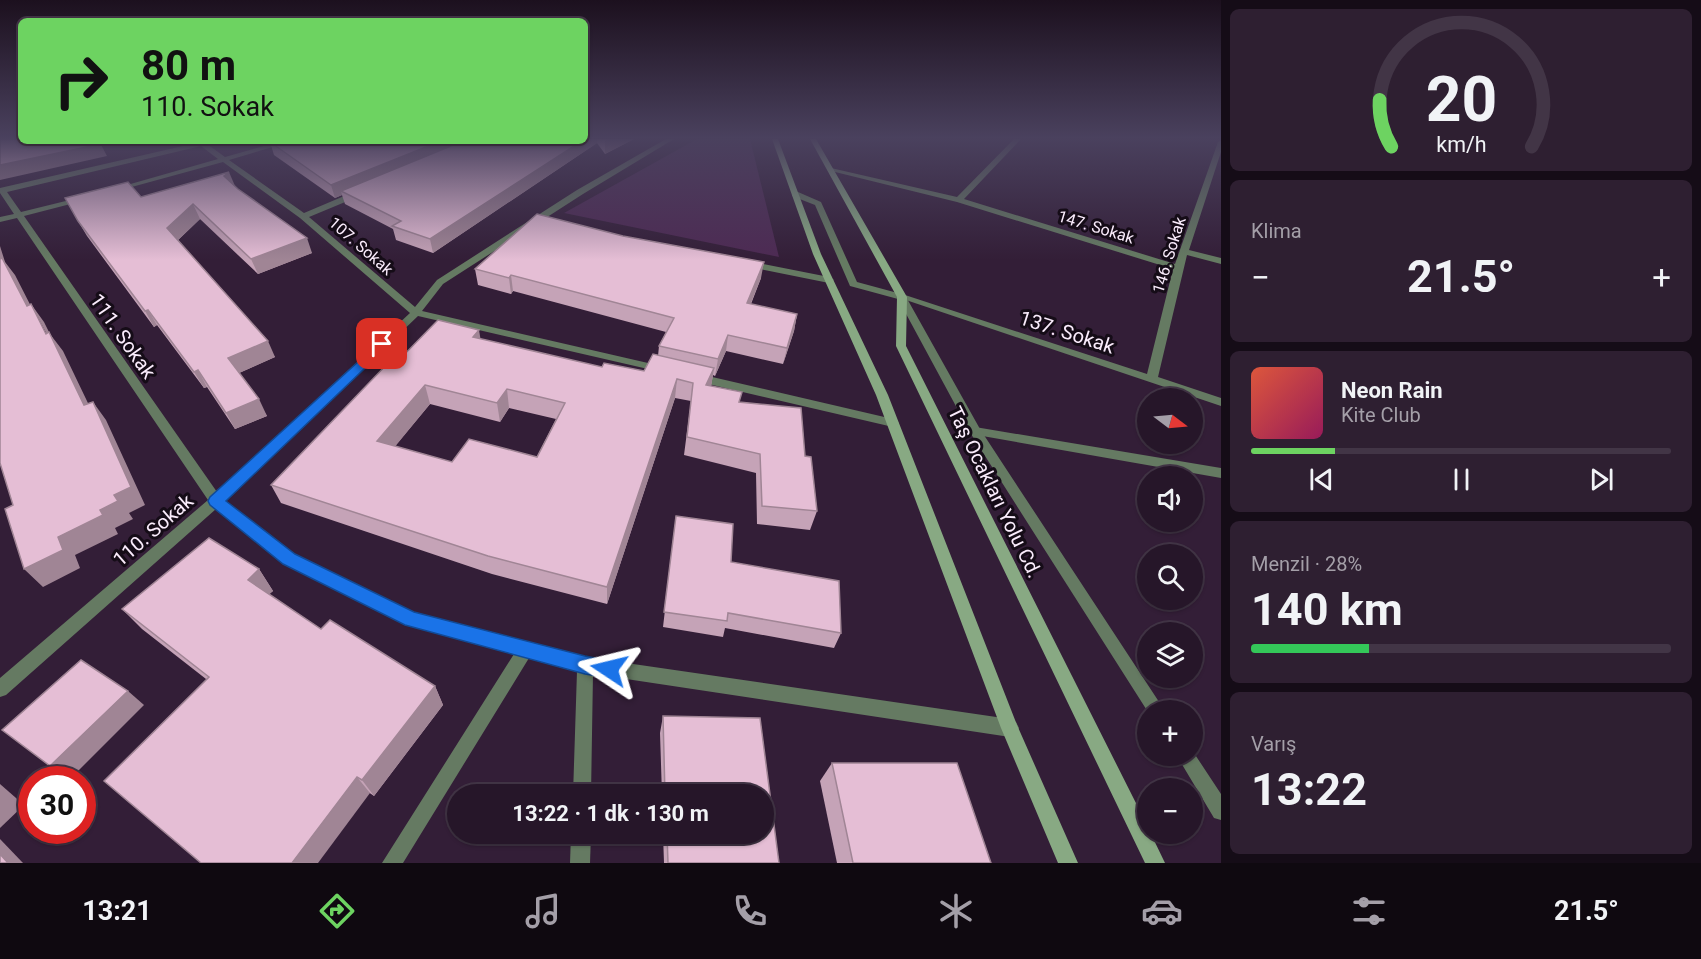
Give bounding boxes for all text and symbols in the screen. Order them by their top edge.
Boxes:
text: 80 m [141,41,236,90]
icon: right [42,42,120,120]
text: 20 [1425,63,1497,136]
text: 110. Sokak [141,91,274,123]
text: km/h [1436,132,1486,157]
street label: 147. Sokak [1056,206,1137,248]
street label: 107. Sokak [325,213,398,280]
street label: 146. Sokak [1148,214,1190,295]
text: Klima [1251,219,1302,243]
text: 21.5° [1407,250,1515,303]
text: − [1251,258,1270,297]
text: + [1652,258,1671,297]
street label: 111. Sokak [85,289,162,384]
street label: 137. Sokak [1017,305,1118,359]
pin [356,318,407,369]
icon: arrive [365,327,398,360]
text: Neon Rain [1341,378,1443,403]
north arrow [1137,388,1203,454]
map controls [1137,388,1203,844]
street label: Taş Ocakları Yolu Cd. [943,402,1047,582]
text: Kite Club [1341,403,1421,427]
icon: previous [1305,463,1338,496]
icon: pause [1445,463,1478,496]
icon: next [1585,463,1618,496]
button: sound [1137,466,1203,532]
street label: 110. Sokak [108,488,199,571]
button: search [1137,544,1203,610]
text: Menzil · 28% [1251,552,1362,576]
text: 140 km [1251,583,1403,636]
button: layers [1137,622,1203,688]
position arrow [577,637,641,701]
button: + [1137,700,1203,766]
text: Varış [1251,732,1296,756]
text: 13:22 [1251,763,1367,816]
speed limit sign: 30 [18,766,96,844]
button: − [1137,778,1203,844]
text: 13:22 · 1 dk · 130 m [512,801,709,826]
icon: directions [316,890,358,932]
icon: music [522,890,564,932]
icon: phone [729,890,771,932]
icon: climate [935,890,977,932]
icon: car [1141,890,1183,932]
icon: filters [1348,890,1390,932]
text: 13:21 [82,895,152,927]
text: 21.5° [1554,895,1619,927]

